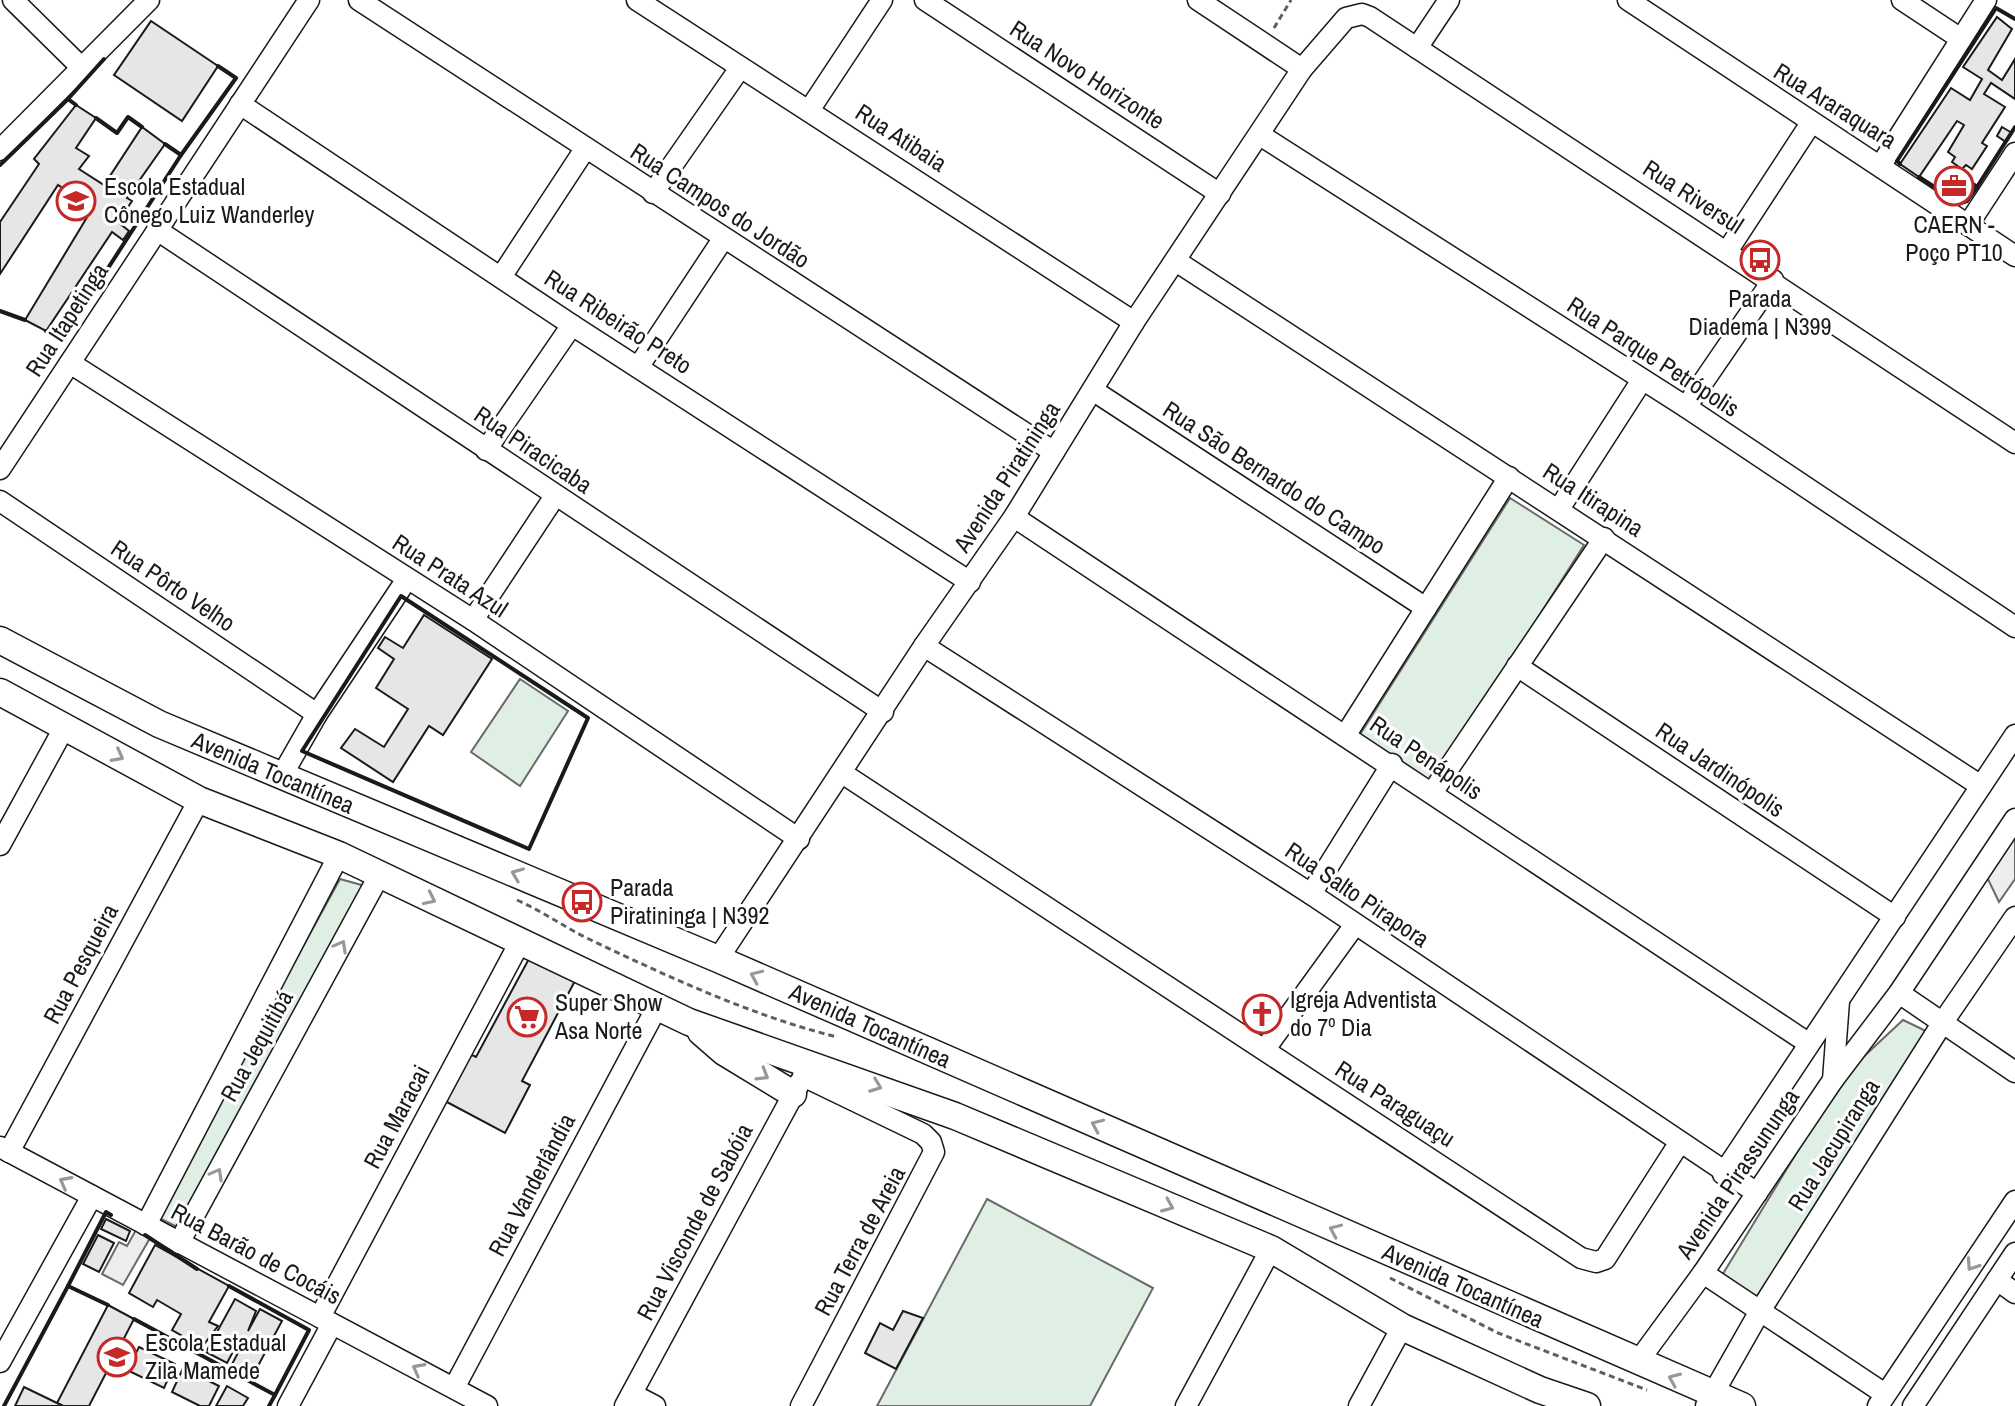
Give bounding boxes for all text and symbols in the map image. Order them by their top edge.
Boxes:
street label: Rua Novo Horizonte [1004,12,1171,136]
street label: Rua Araraquara [1768,55,1903,156]
street label: Rua Atibaia [850,96,953,179]
street label: Rua Campos do Jordão [625,135,816,275]
street label: Rua Riversul [1637,152,1750,241]
office icon: CAERN - Poço PT10 [1933,165,1975,207]
place label: Escola Estadual Cônego Luiz Wanderley [104,170,315,230]
school or university icon: Escola Estadual Cônego Luiz Wanderley [55,180,97,222]
place label: CAERN - Poço PT10 [1905,208,2003,268]
bus stop icon: Parada Diadema | N399 [1739,239,1781,281]
street label: Rua Itapetinga [18,257,115,382]
street label: Rua Ribeirão Preto [539,262,698,381]
place label: Parada Diadema | N399 [1689,282,1831,342]
street label: Rua Parque Petrópolis [1561,289,1746,424]
street label: Rua São Bernardo do Campo [1157,393,1392,561]
street label: Avenida Piratininga [945,395,1067,559]
street label: Rua Piracicaba [468,398,599,500]
street label: Rua Itirapina [1537,455,1650,544]
street label: Rua Prata Azul [387,526,514,624]
street label: Rua Pôrto Velho [105,532,242,639]
street label: Rua Penápolis [1364,708,1489,807]
street label: Rua Jardinópolis [1650,714,1791,824]
street label: Avenida Tocantínea [186,723,359,821]
one-way arrow [109,747,124,762]
street label: Rua Salto Pirapora [1279,834,1436,954]
one-way arrow [510,868,525,884]
place label: Parada Piratininga | N392 [610,871,769,931]
bus stop icon: Parada Piratininga | N392 [561,881,603,923]
one-way arrow [422,889,437,905]
street label: Rua Pesqueira [35,898,125,1029]
one-way arrow [331,940,347,954]
one-way arrow [750,969,764,985]
street label: Avenida Tocantínea [784,975,956,1075]
place label: Igreja Adventista do 7º Dia [1290,983,1437,1043]
street label: Rua Jequitibá [212,984,300,1107]
place label: Super Show Asa Norte [554,986,663,1046]
church icon: Igreja Adventista do 7º Dia [1241,993,1283,1035]
supermarket icon: Super Show Asa Norte [506,996,548,1038]
street label: Rua Paraguaçu [1329,1052,1462,1154]
street label: Rua Maracai [356,1059,437,1174]
one-way arrow [754,1066,769,1081]
street label: Rua Jacupiranga [1780,1072,1886,1217]
one-way arrow [868,1077,882,1093]
street label: Avenida Pirassununga [1668,1082,1806,1266]
street label: Rua Vanderlândia [480,1108,582,1261]
street label: Rua Visconde de Sabóia [629,1118,760,1326]
one-way arrow [1090,1119,1105,1135]
street label: Rua Terra de Areia [806,1160,912,1321]
one-way arrow [207,1168,222,1182]
one-way arrow [59,1176,73,1191]
street label: Rua Barão de Cocáis [166,1195,347,1311]
one-way arrow [1160,1196,1174,1212]
one-way arrow [1328,1224,1343,1240]
street label: Avenida Tocantínea [1377,1235,1549,1335]
one-way arrow [1966,1257,1981,1271]
place label: Escola Estadual Zila Mamede [145,1326,286,1386]
school or university icon: Escola Estadual Zila Mamede [96,1336,138,1378]
one-way arrow [412,1364,427,1379]
one-way arrow [1668,1372,1682,1388]

